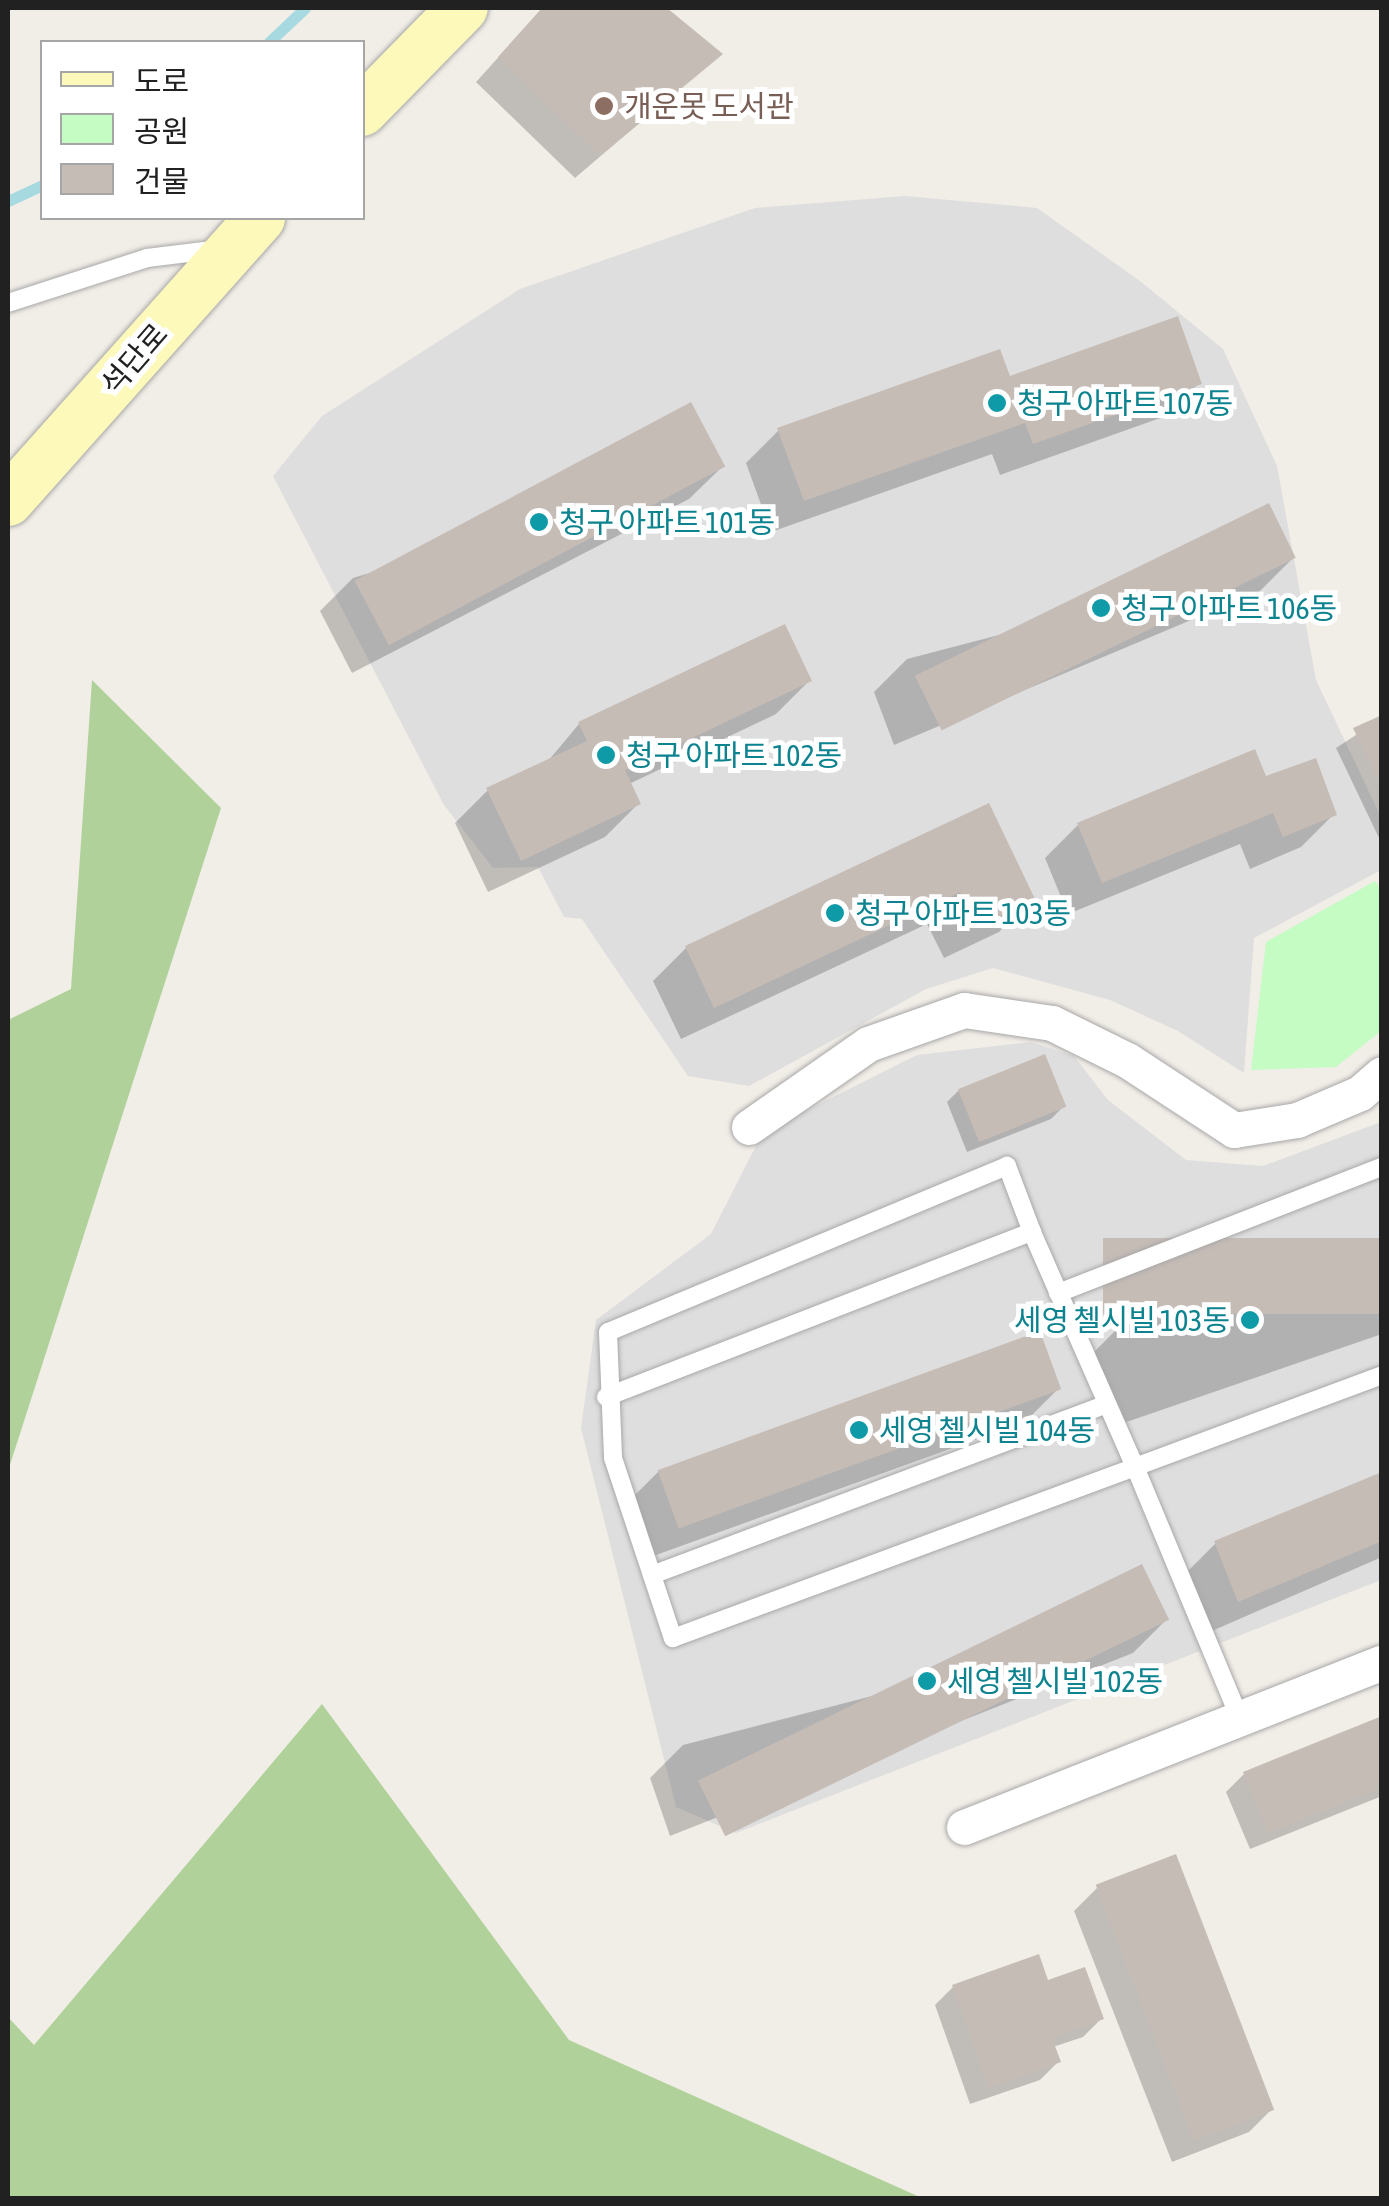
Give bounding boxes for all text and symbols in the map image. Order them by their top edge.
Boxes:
legend [40,40,365,220]
text: 도로 [134,64,189,98]
place label: 개운못 도서관 [624,88,794,124]
marker: 개운못 도서관 [593,95,615,117]
text: 공원 [134,114,189,148]
text: 건물 [134,164,189,198]
street label: 석단로 [93,316,175,402]
place label: 청구 아파트 107동 [1017,385,1233,421]
marker: 청구 아파트 107동 [986,392,1008,414]
place label: 청구 아파트 101동 [559,504,775,540]
marker: 청구 아파트 101동 [528,511,550,533]
place label: 청구 아파트 106동 [1121,590,1337,626]
marker: 청구 아파트 106동 [1090,597,1112,619]
place label: 청구 아파트 102동 [626,737,842,773]
marker: 청구 아파트 102동 [595,744,617,766]
place label: 청구 아파트 103동 [855,895,1071,931]
marker: 청구 아파트 103동 [824,902,846,924]
place label: 세영 첼시빌 103동 [1014,1302,1230,1338]
marker: 세영 첼시빌 103동 [1239,1309,1261,1331]
place label: 세영 첼시빌 104동 [879,1412,1095,1448]
marker: 세영 첼시빌 104동 [848,1419,870,1441]
place label: 세영 첼시빌 102동 [947,1663,1163,1699]
marker: 세영 첼시빌 102동 [916,1670,938,1692]

